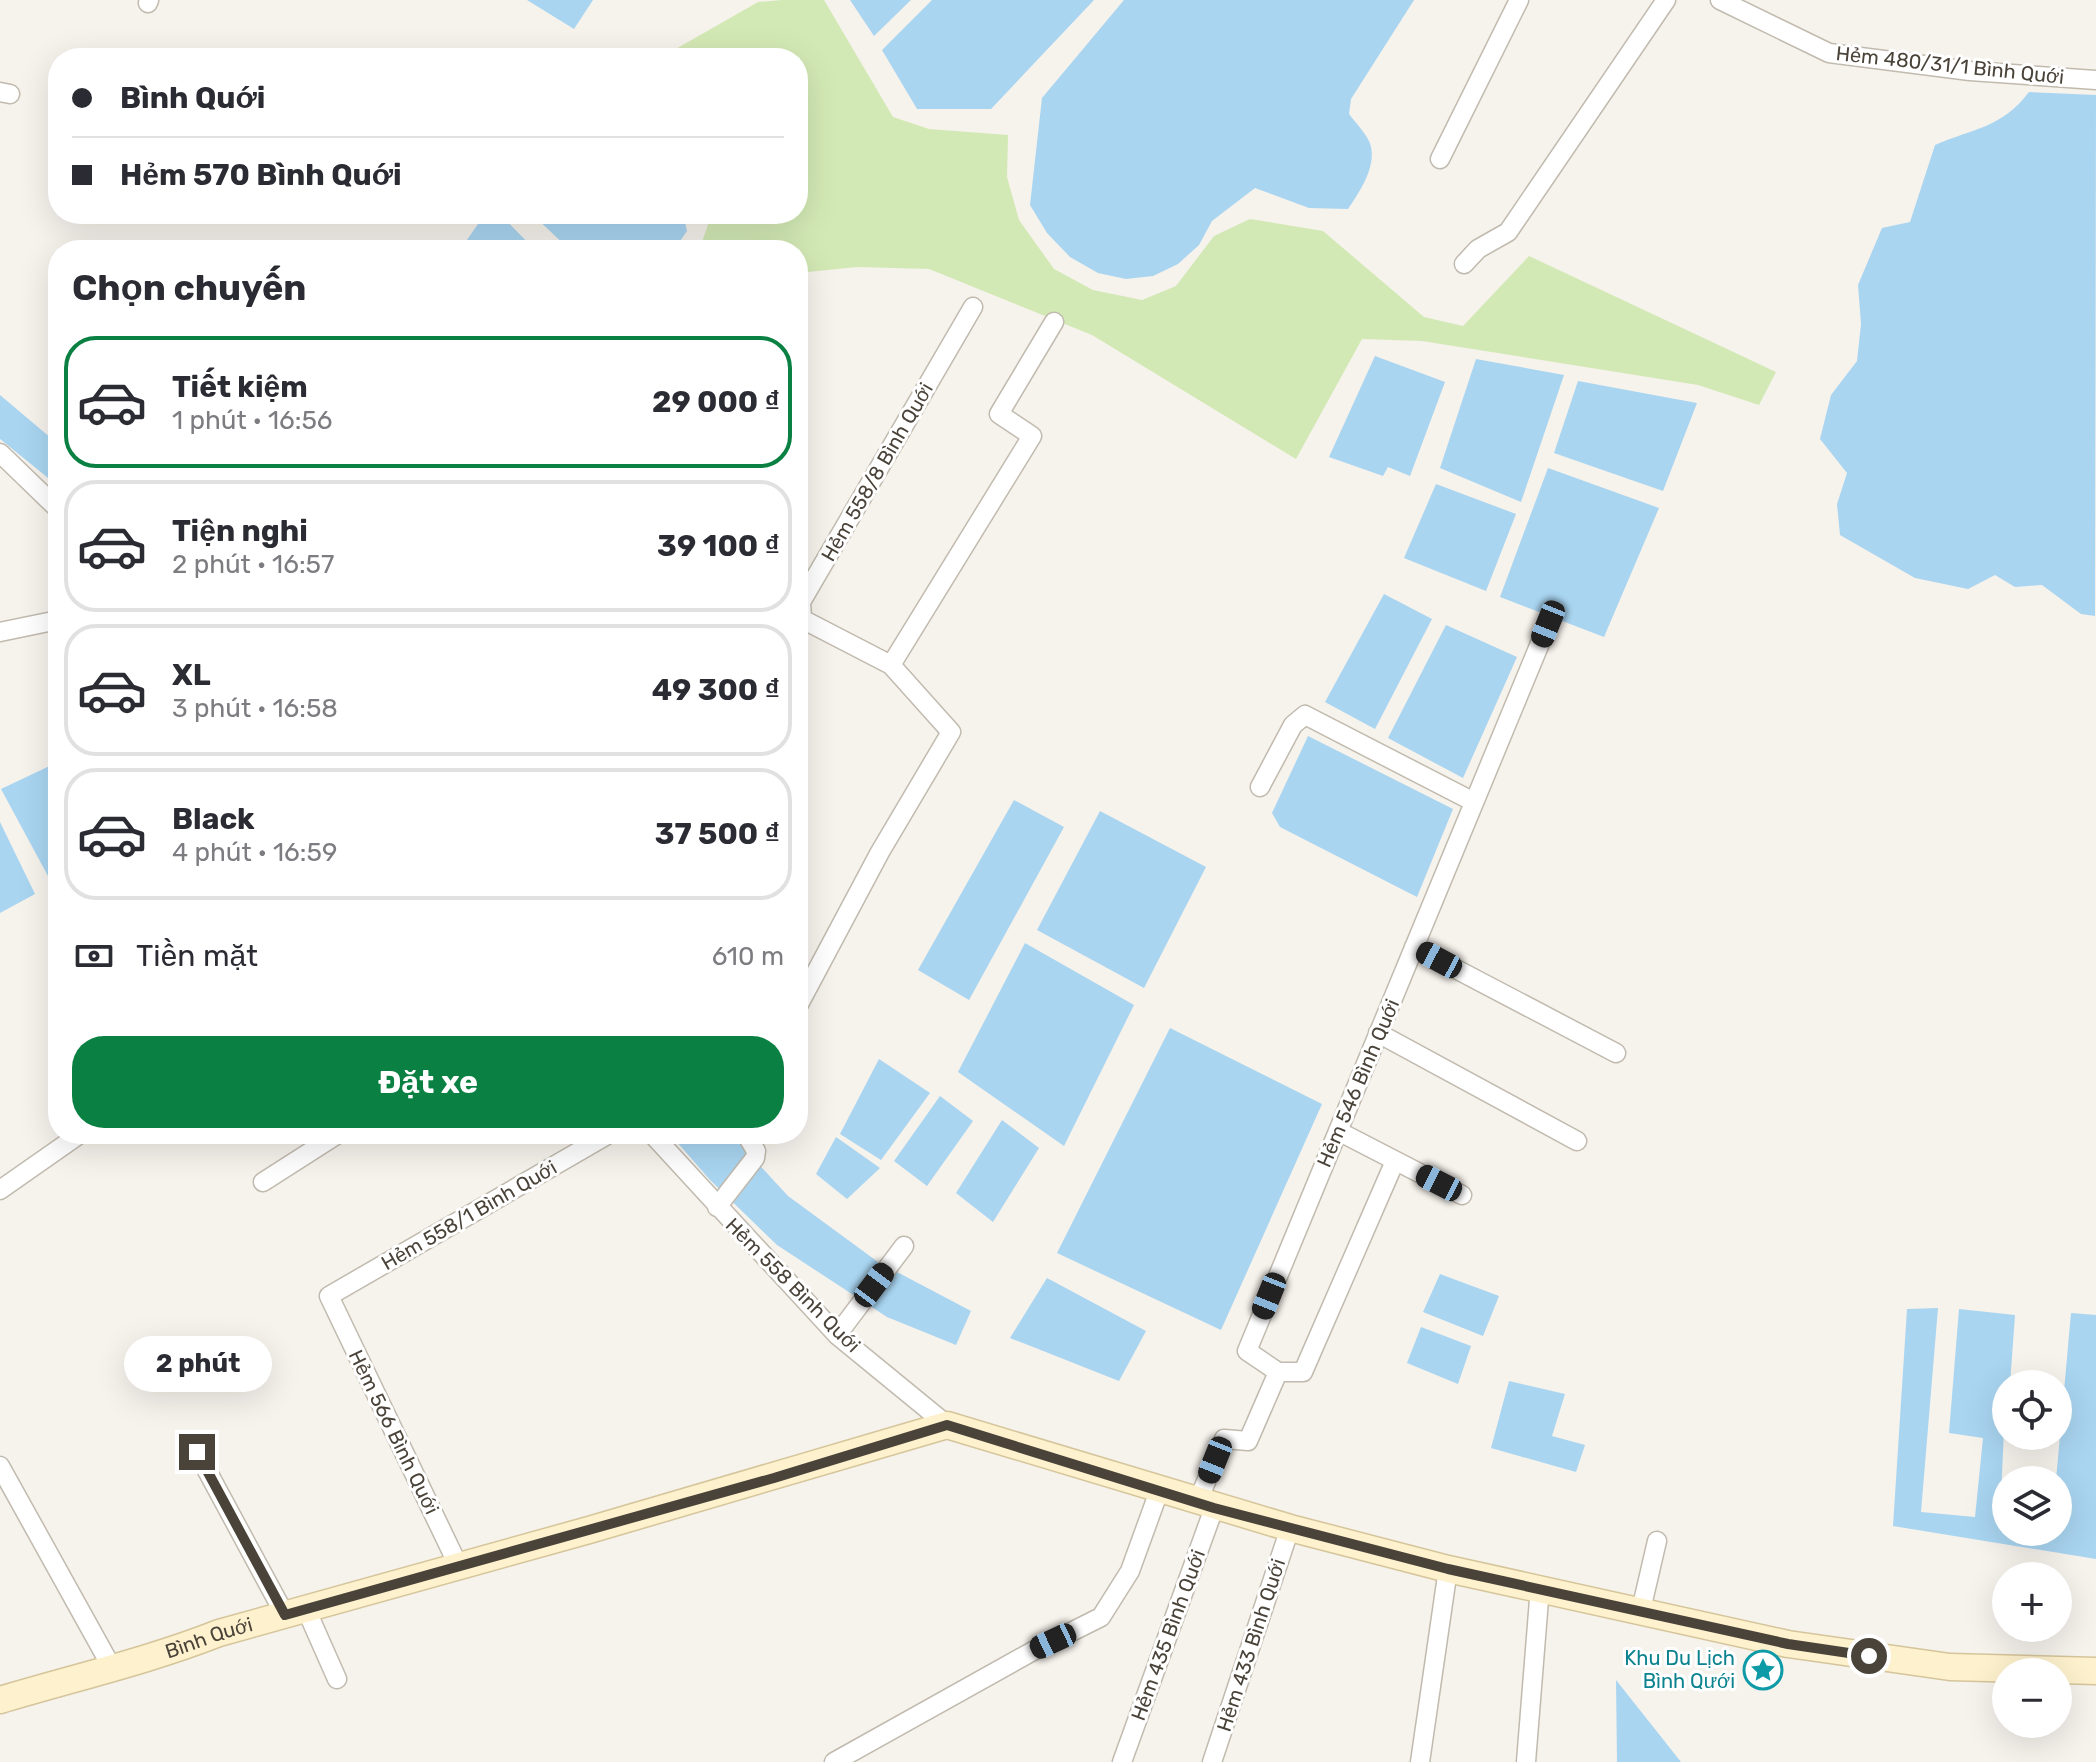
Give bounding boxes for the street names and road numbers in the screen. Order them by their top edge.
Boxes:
street label: Hẻm 480/31/1 Bình Quới [1835,41,2065,89]
street label: Hẻm 558/8 Bình Quới [816,378,938,566]
street label: Hẻm 546 Bình Quới [1312,995,1404,1171]
street label: Hẻm 558/1 Bình Quới [377,1155,561,1275]
street label: Hẻm 558 Bình Quới [721,1213,865,1357]
street label: Hẻm 566 Bình Quới [344,1346,444,1518]
street label: Hẻm 435 Bình Quới [1126,1546,1210,1724]
street label: Hẻm 433 Bình Quới [1212,1556,1290,1734]
street label: Bình Quới [162,1612,255,1663]

